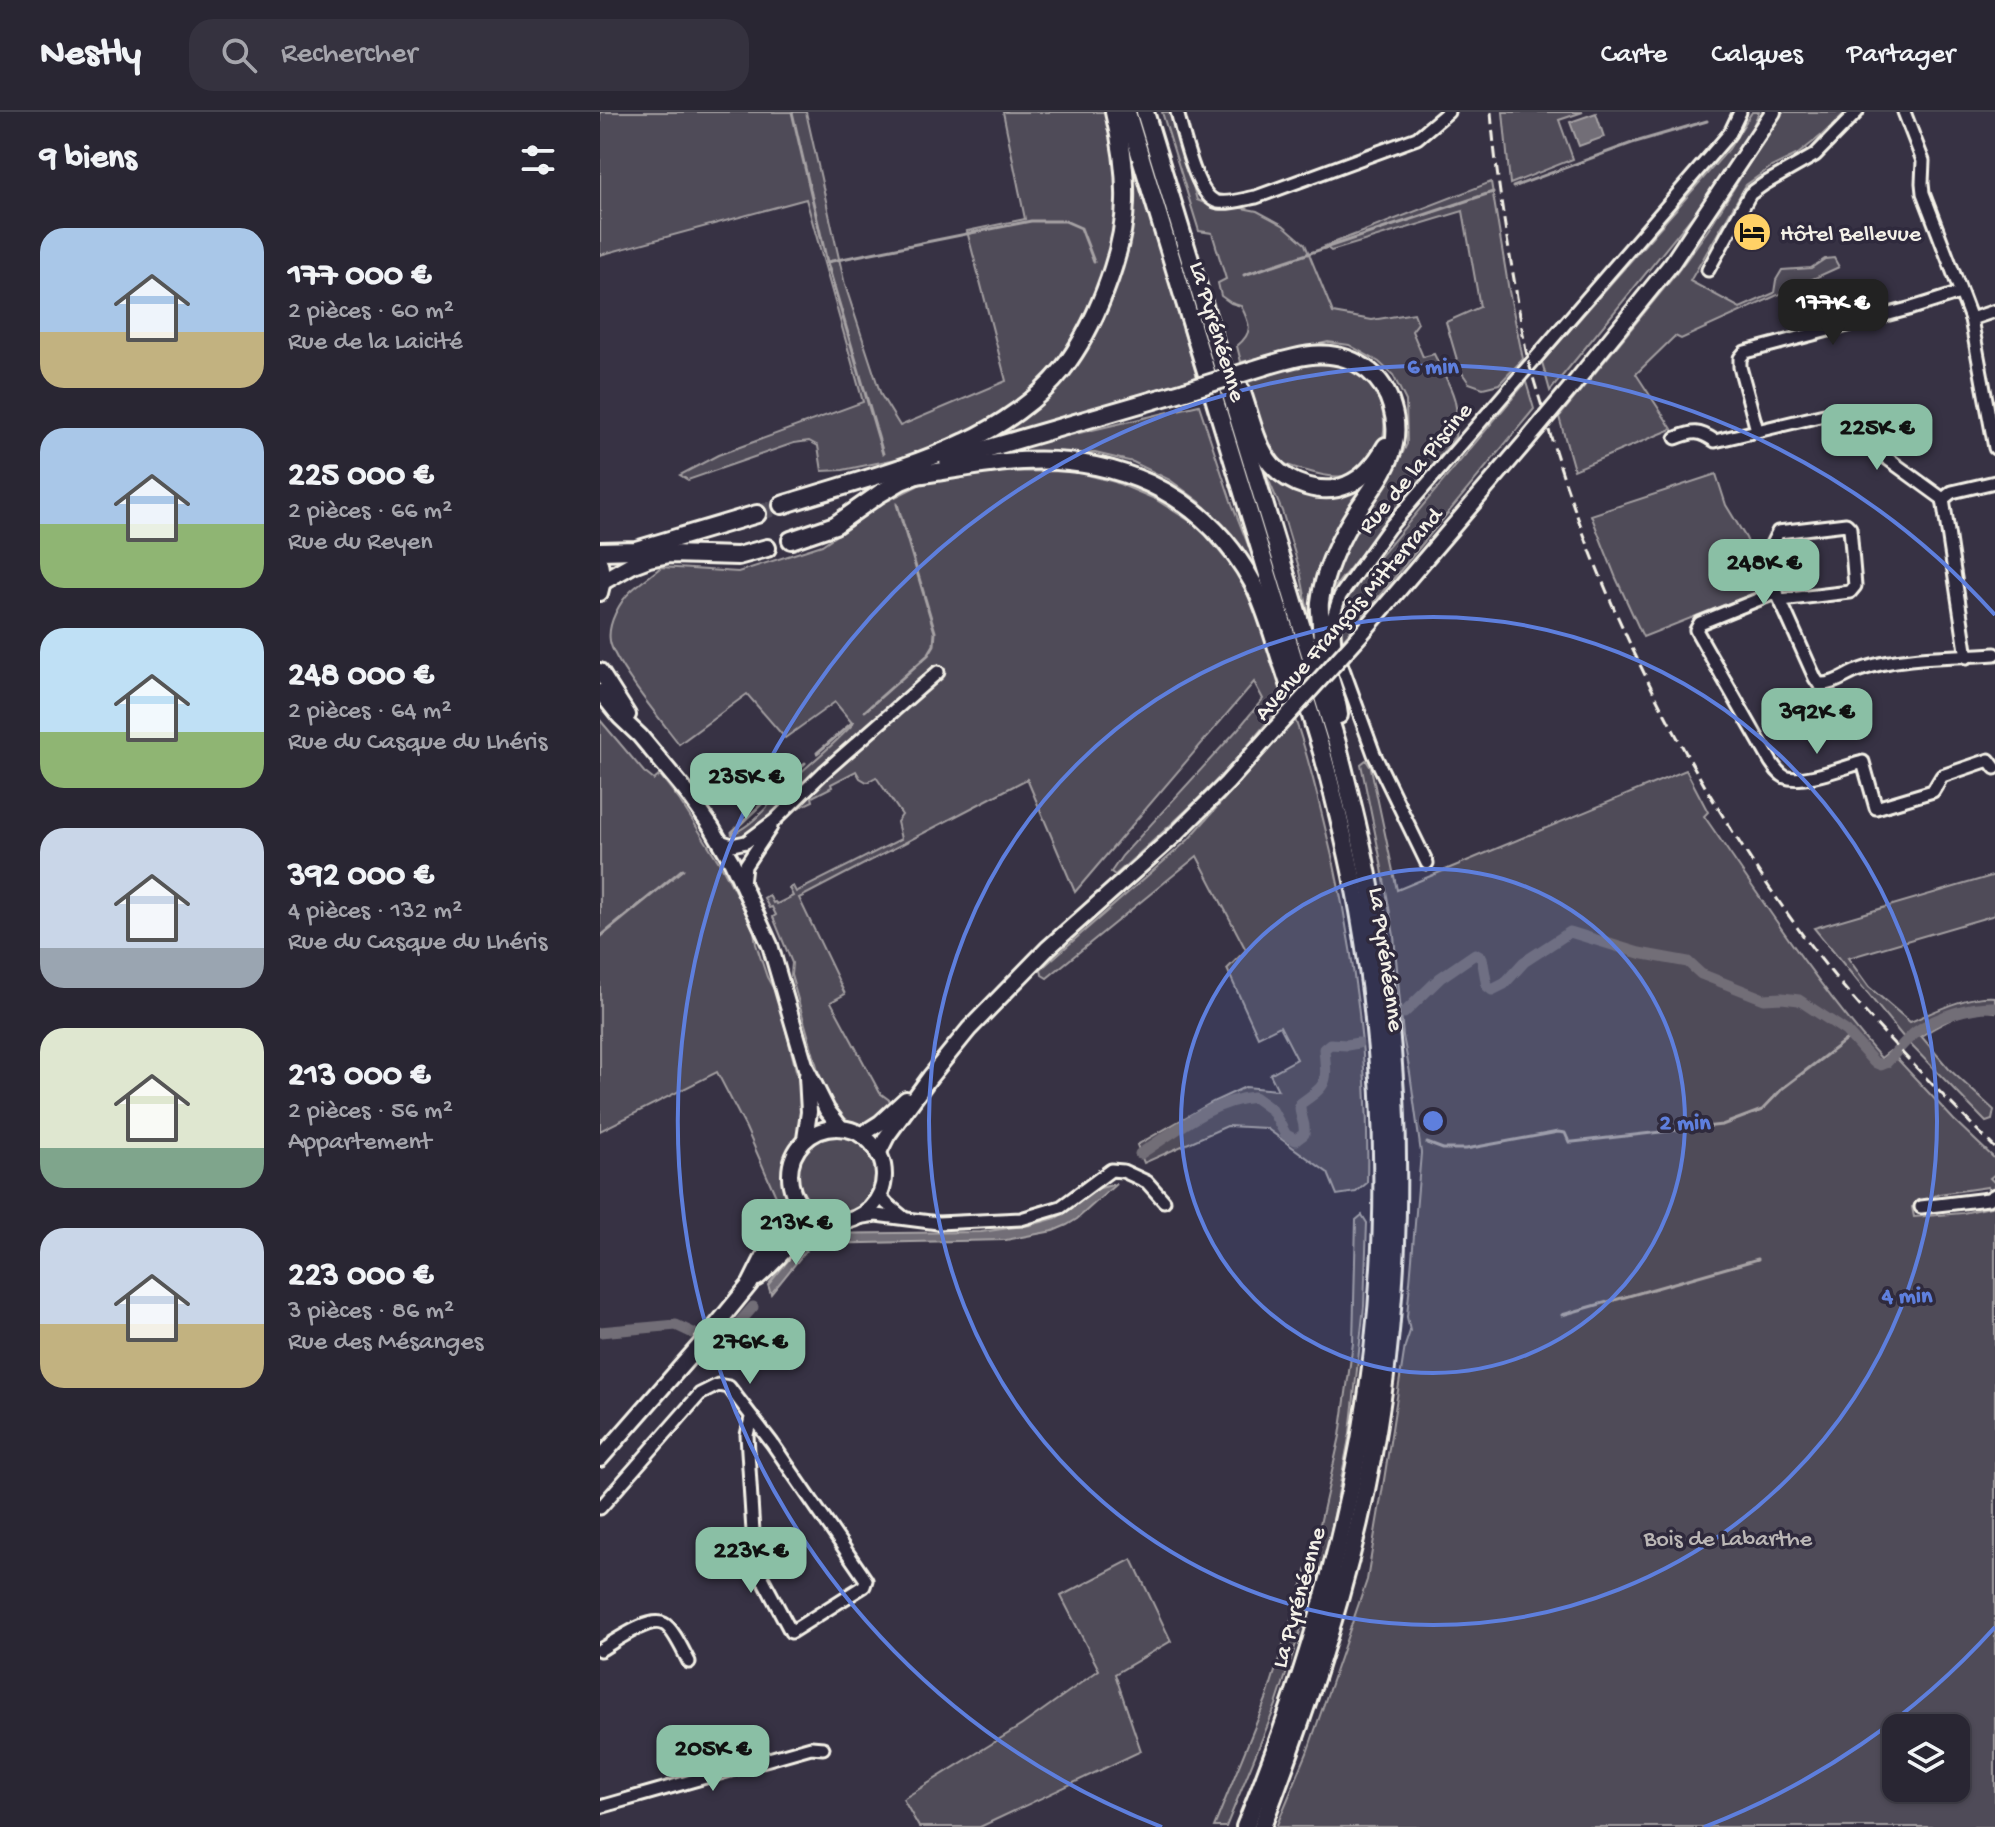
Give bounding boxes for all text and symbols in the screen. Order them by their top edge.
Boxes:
search box [189,19,749,91]
text: Nestly [40,33,141,77]
icon: search [217,33,261,77]
text: Rechercher [281,38,417,73]
text: Carte [1601,39,1667,72]
text: Calques [1711,39,1803,72]
text: Partager [1847,39,1955,72]
icon: filters [516,138,560,182]
text: 9 biens [40,140,137,180]
hotel icon: Hôtel Bellevue [1731,211,1773,253]
place label: Hôtel Bellevue [1780,221,1922,250]
text: 177 000 € [288,257,431,297]
street label: La Pyrénéenne [1181,258,1251,406]
icon: home [104,260,200,356]
pin: 177K € [1768,279,1898,347]
text: 177K € [1796,289,1870,320]
text: 2 pièces · 60 m² [288,297,454,328]
text: Rue de la Laicité [288,328,463,359]
text: 6 min [1407,354,1459,383]
street label: Rue de la Piscine [1353,397,1480,541]
pin: 225K € [1812,404,1942,472]
text: 225K € [1839,414,1915,445]
text: 225 000 € [288,457,433,497]
icon: home [104,460,200,556]
text: 2 pièces · 66 m² [288,497,452,528]
street label: Avenue François Mitterrand [1249,501,1452,728]
text: Rue du Reyen [288,528,433,559]
pin: 248K € [1699,539,1829,607]
text: 248K € [1726,549,1802,580]
text: 248 000 € [288,657,434,697]
icon: home [104,660,200,756]
pin: 392K € [1752,688,1882,756]
text: 2 pièces · 64 m² [288,697,451,728]
text: 392K € [1779,698,1855,729]
text: Rue du Casque du Lhéris [288,728,547,759]
pin: 235K € [681,753,811,821]
text: 235K € [708,763,784,794]
text: 392 000 € [288,857,434,897]
icon: home [104,860,200,956]
street label: La Pyrénéenne [1360,886,1409,1034]
text: 4 pièces · 132 m² [288,897,462,928]
text: Rue du Casque du Lhéris [288,928,547,959]
text: 213 000 € [288,1057,430,1097]
icon: home [104,1060,200,1156]
text: 2 pièces · 56 m² [288,1097,453,1128]
centre of rings [1419,1107,1447,1135]
text: 2 min [1659,1110,1711,1139]
text: Appartement [288,1128,431,1159]
pin: 213K € [731,1199,861,1267]
text: 213K € [760,1209,832,1240]
text: 223 000 € [288,1257,433,1297]
icon: home [104,1260,200,1356]
text: 4 min [1881,1283,1933,1312]
text: 3 pièces · 86 m² [288,1297,454,1328]
pin: 276K € [685,1318,815,1386]
text: Rue des Mésanges [288,1328,483,1359]
text: 276K € [712,1328,788,1359]
street label: La Pyrénéenne [1266,1524,1334,1672]
park label: Bois de Labarthe [1643,1526,1813,1555]
pin: 223K € [686,1527,816,1595]
text: 223K € [714,1537,788,1568]
map controls [1882,1714,1970,1802]
button: layers [1882,1714,1970,1802]
pin: 205K € [648,1725,778,1793]
text: 205K € [674,1735,752,1766]

